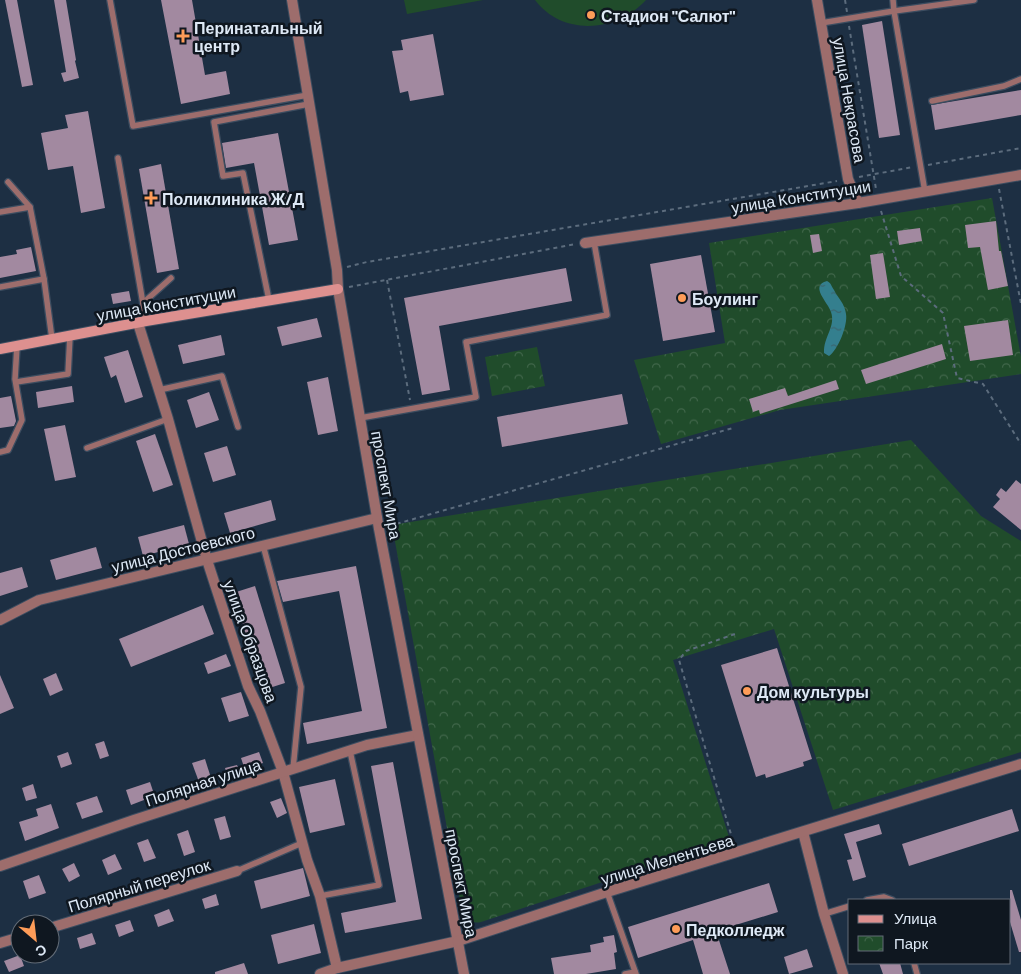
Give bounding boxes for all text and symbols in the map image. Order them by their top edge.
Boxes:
place label: Стадион "Салют" [601,6,736,25]
marker: Стадион "Салют" [585,9,597,21]
place label: Перинатальный центр [194,18,322,55]
marker: Перинатальный центр [176,29,190,43]
street label: улица Некрасова [830,36,870,164]
street label: улица Конституции [730,176,872,216]
place label: Поликлиника Ж/Д [162,189,305,208]
marker: Поликлиника Ж/Д [144,191,158,205]
street label: улица Конституции [95,281,237,325]
place label: Боулинг [692,289,758,308]
marker: Боулинг [676,292,688,304]
street label: проспект Мира [368,429,406,541]
street label: улица Достоевского [109,522,257,576]
street label: улица Образцова [220,577,282,705]
place label: Дом культуры [757,682,869,701]
marker: Дом культуры [741,685,753,697]
street label: Полярная улица [143,754,263,810]
street label: проспект Мира [442,827,482,939]
street label: улица Мелентьева [598,830,736,888]
street label: Полярный переулок [66,854,213,916]
legend [848,899,1011,964]
text: Улица [894,909,937,927]
north arrow [10,914,60,964]
place label: Педколледж [686,920,785,939]
marker: Педколледж [670,923,682,935]
text: Парк [894,934,928,952]
text: С [33,941,50,961]

